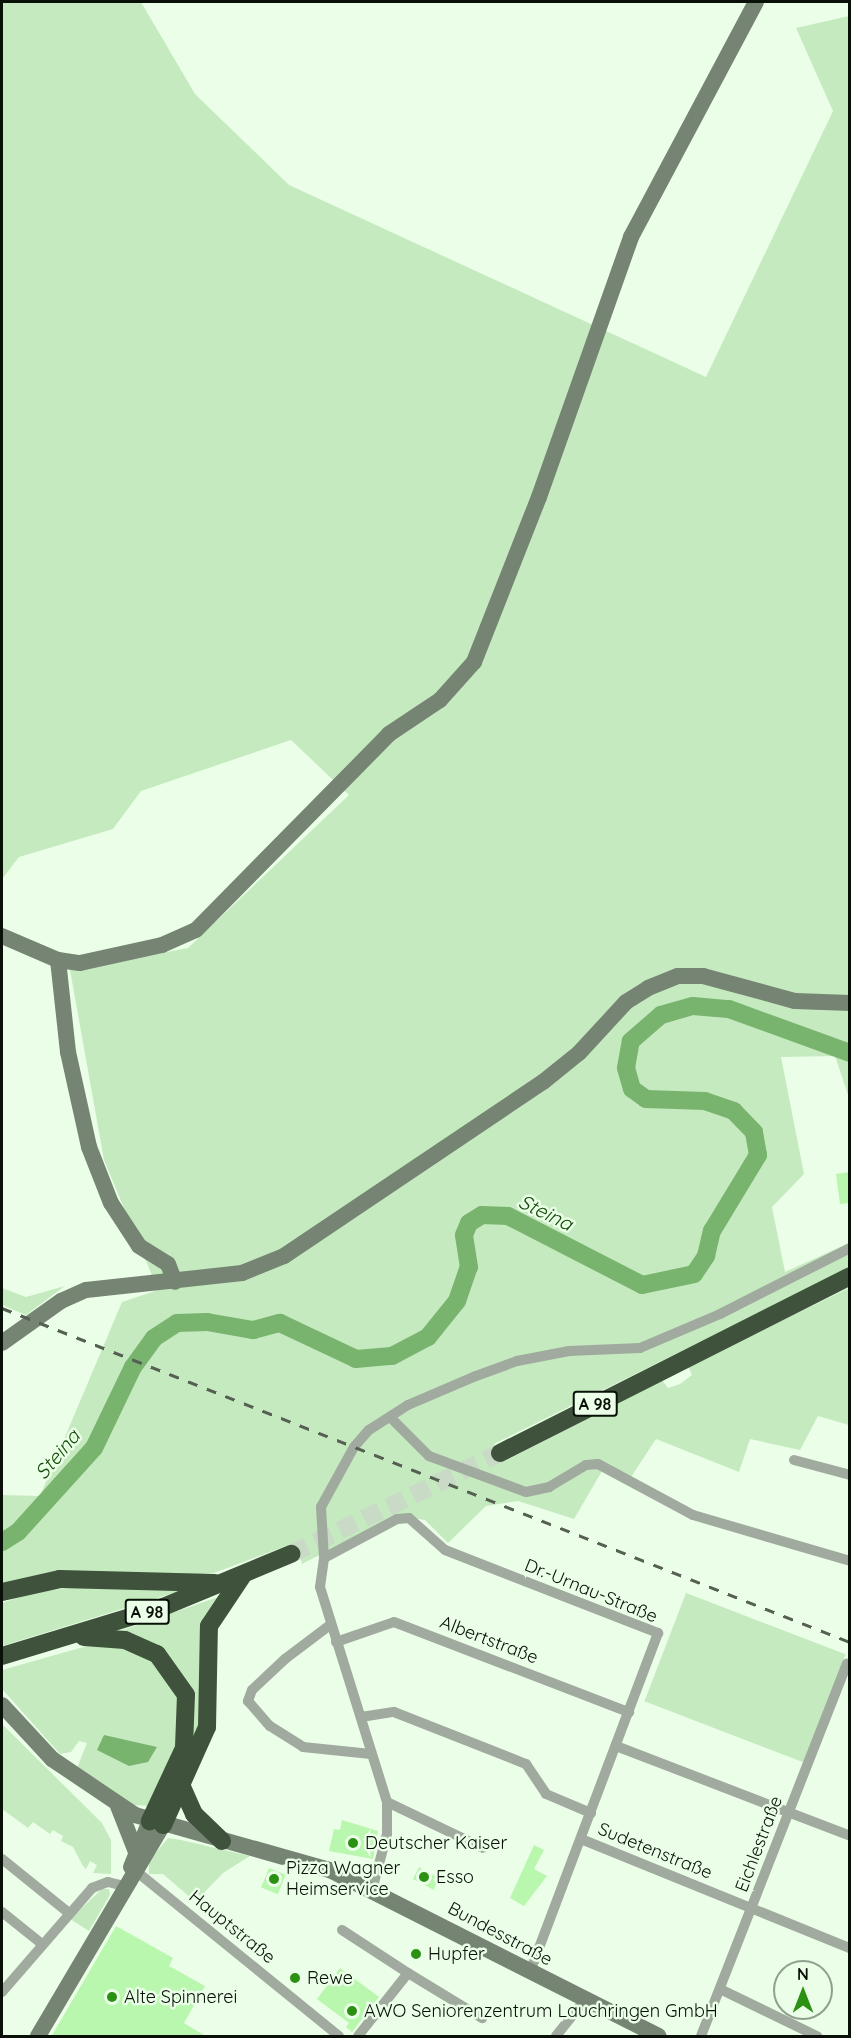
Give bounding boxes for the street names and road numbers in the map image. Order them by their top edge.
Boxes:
road number: A 98 [572,1391,618,1417]
street label: Dr.-Urnau-Straße [521,1555,661,1627]
road number: A 98 [124,1599,170,1625]
street label: Albertstraße [437,1611,541,1669]
street label: Eichlestraße [731,1793,787,1895]
street label: Sudetenstraße [595,1818,715,1884]
street label: Hauptstraße [185,1886,279,1968]
street label: Bundesstraße [444,1897,556,1971]

